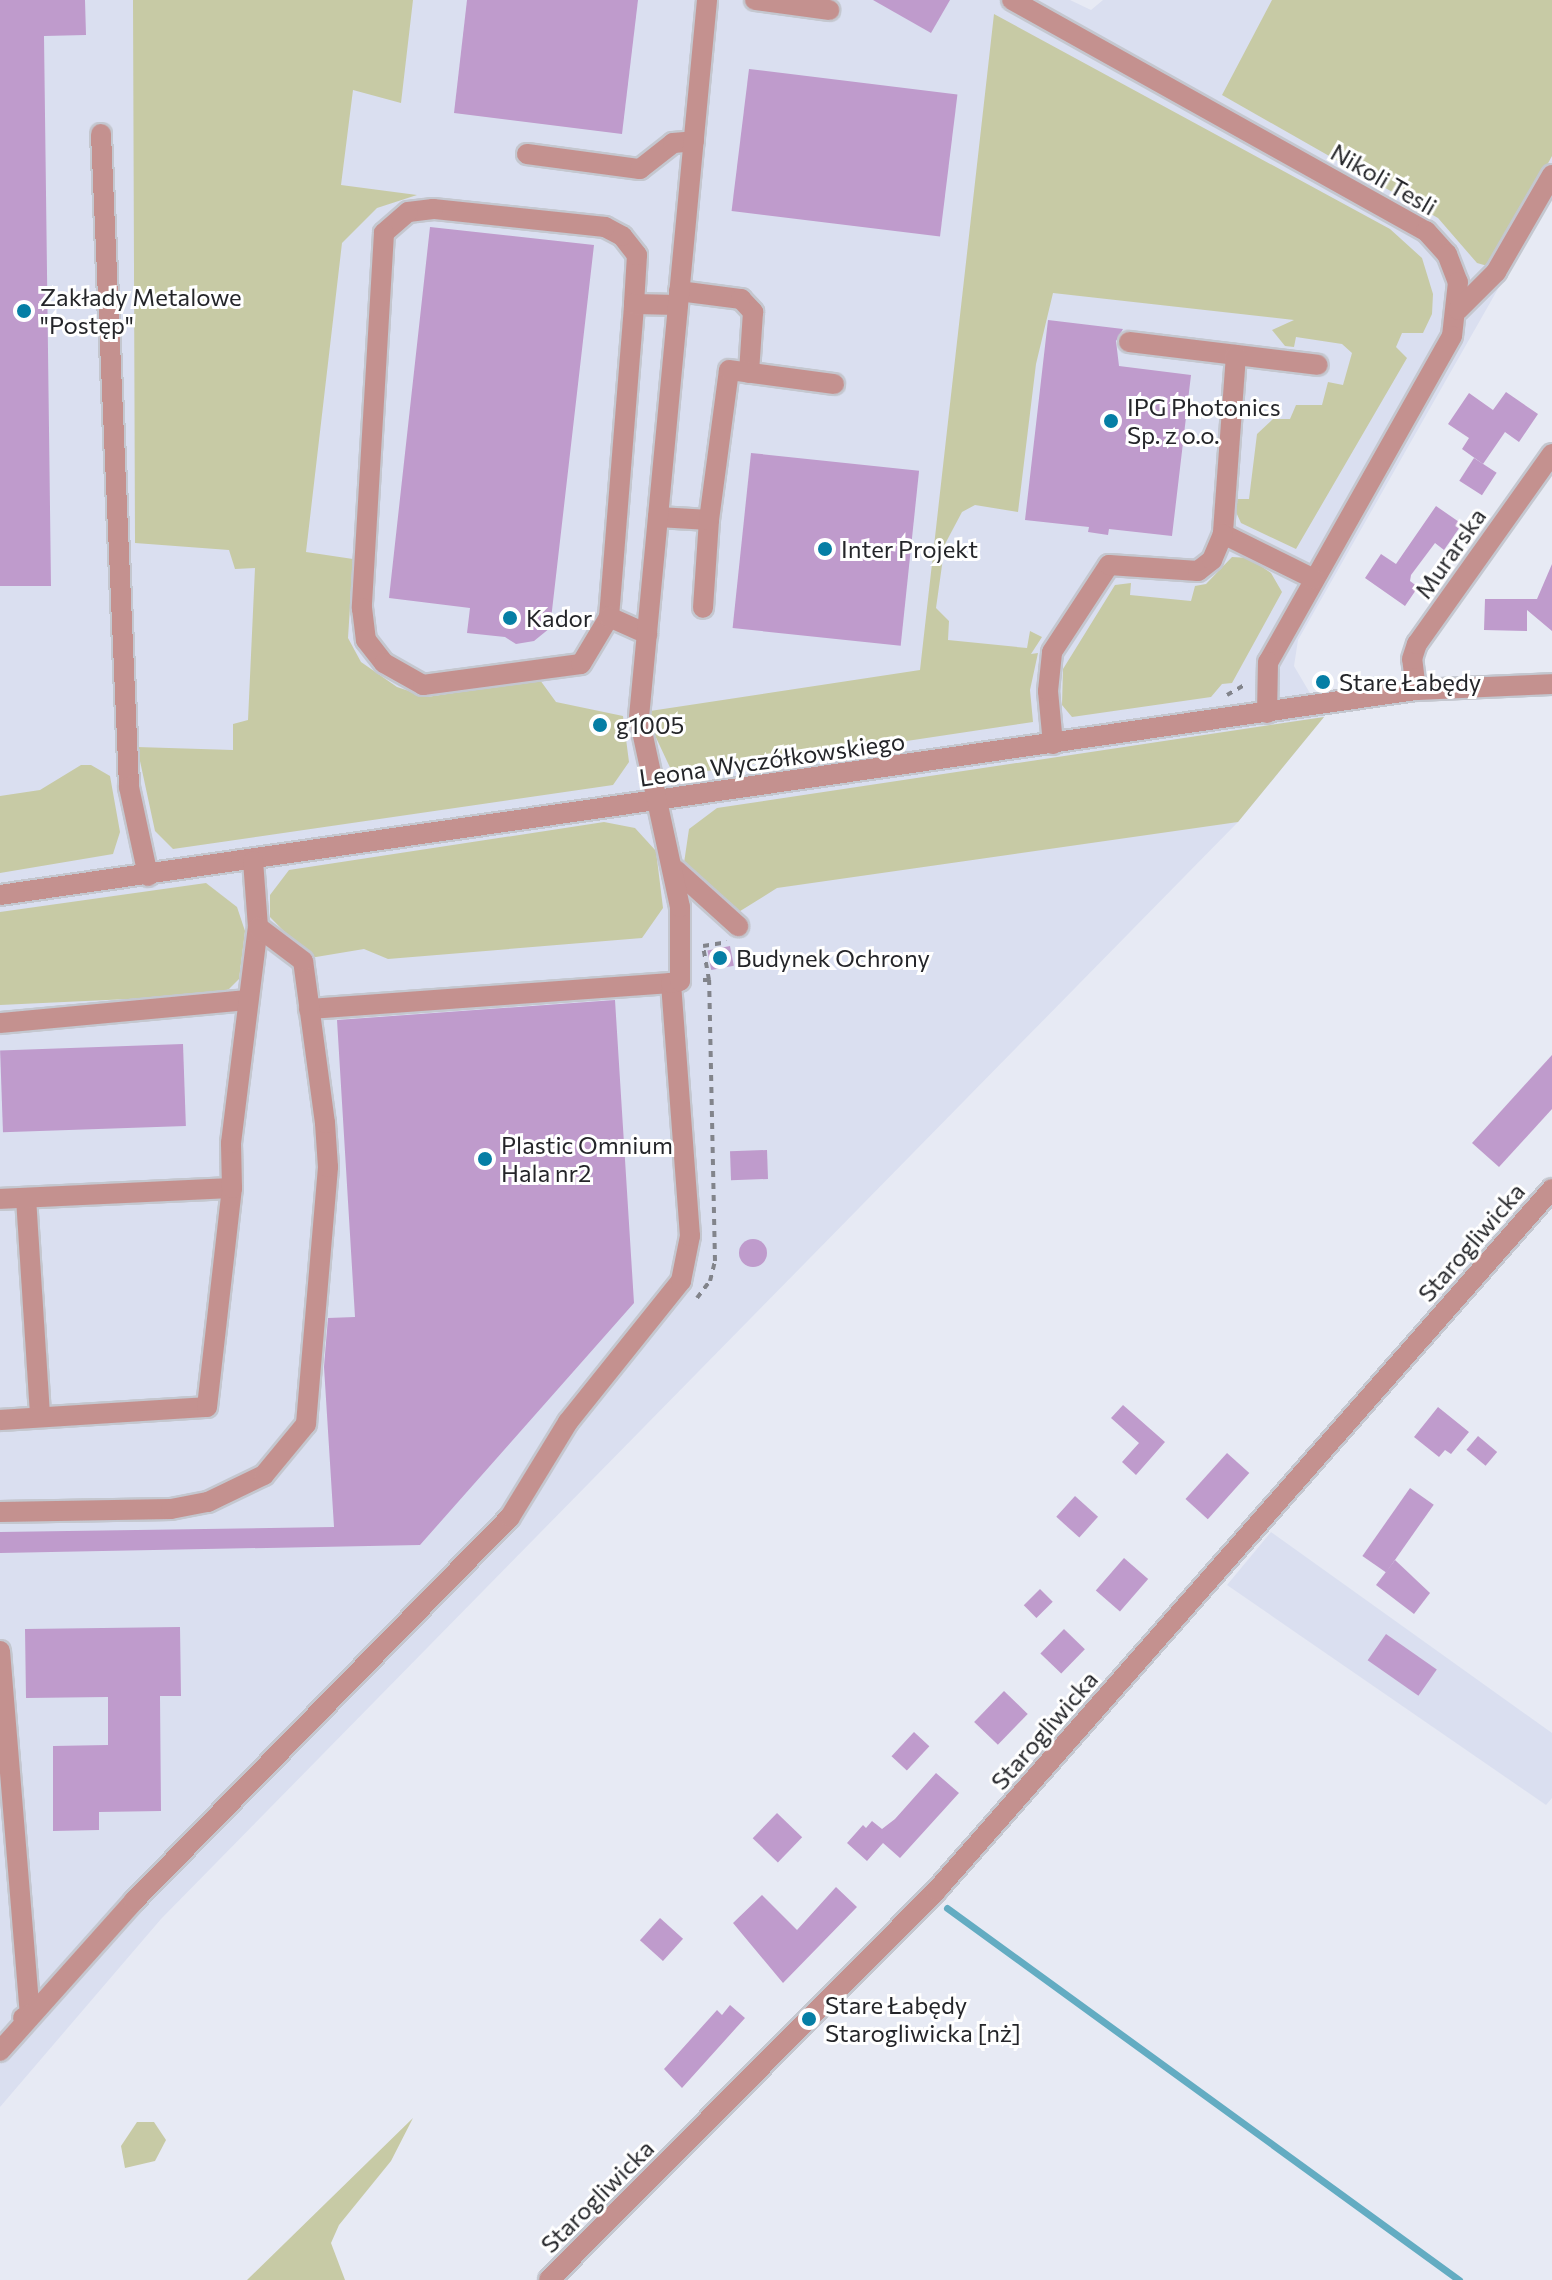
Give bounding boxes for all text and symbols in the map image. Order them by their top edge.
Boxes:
street label: Nikoli Tesli [1326,137,1442,221]
place label: Zakłady Metalowe "Postęp" [40,283,242,339]
marker: Zakłady Metalowe "Postęp" [15,302,33,320]
place label: IPG Photonics Sp. z o.o. [1127,393,1281,449]
marker: IPG Photonics Sp. z o.o. [1102,412,1120,430]
street label: Murarska [1408,502,1492,604]
place label: Inter Projekt [841,535,978,563]
marker: Inter Projekt [816,540,834,558]
place label: Kador [526,604,592,632]
marker: Kador [501,609,519,627]
place label: Stare Łabędy [1339,668,1481,696]
marker: Stare Łabędy [1314,673,1332,691]
place label: g1005 [616,711,684,739]
marker: g1005 [591,716,609,734]
street label: Leona Wyczółkowskiego [637,726,907,792]
place label: Budynek Ochrony [736,944,930,972]
marker: Budynek Ochrony [711,949,729,967]
place label: Plastic Omnium Hala nr2 [501,1131,673,1187]
marker: Plastic Omnium Hala nr2 [476,1150,494,1168]
street label: Starogliwicka [1412,1177,1530,1307]
street label: Starogliwicka [985,1665,1103,1795]
place label: Stare Łabędy Starogliwicka [nż] [825,1991,1021,2047]
marker: Stare Łabędy Starogliwicka [nż] [800,2010,818,2028]
street label: Starogliwicka [535,2134,659,2258]

